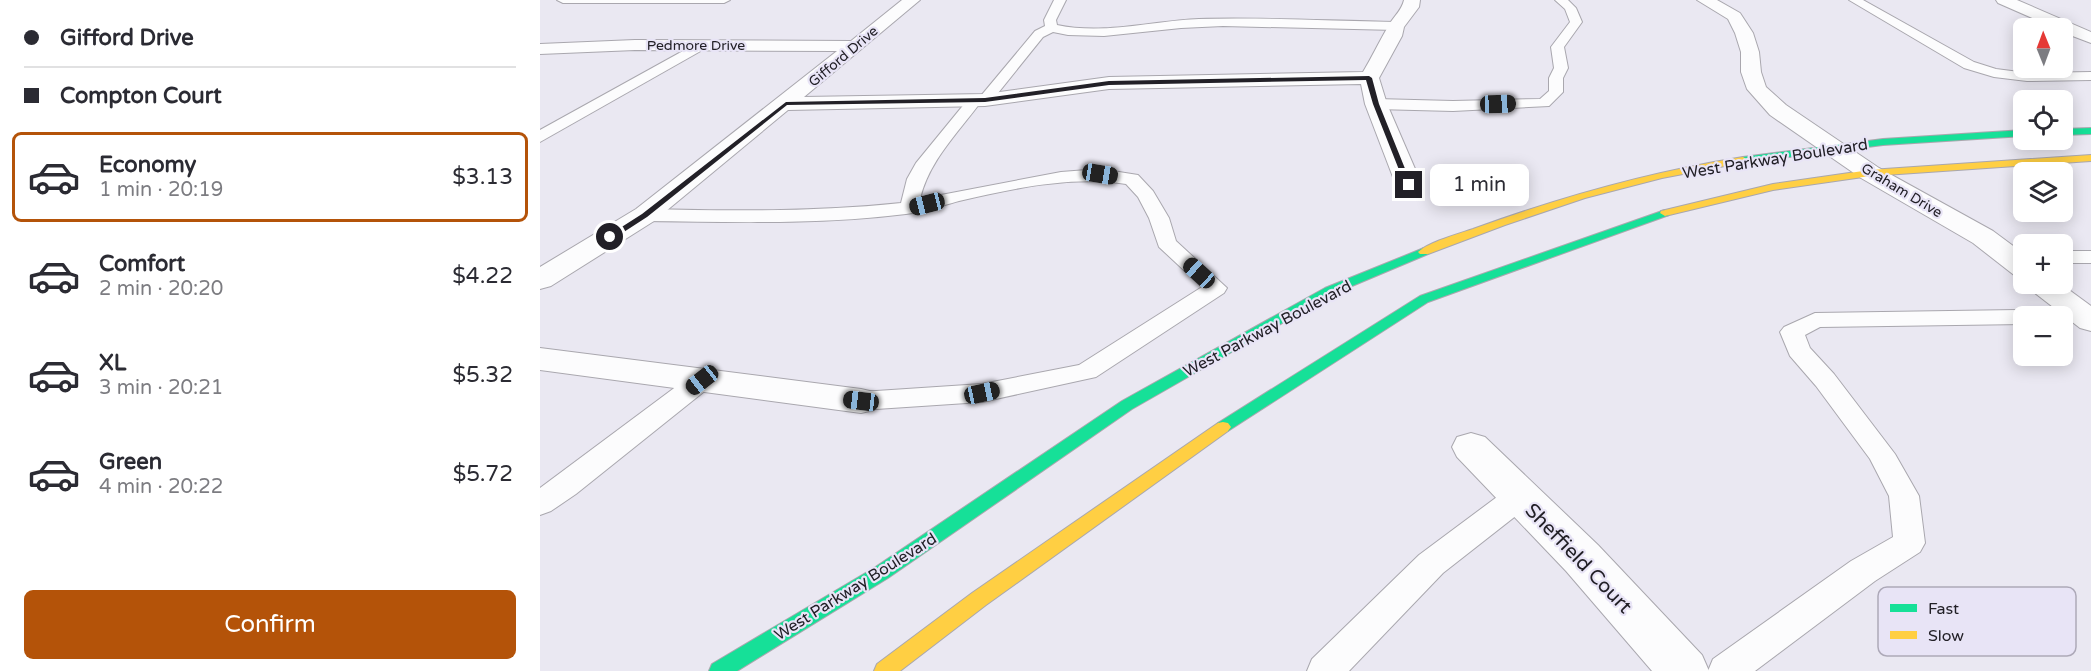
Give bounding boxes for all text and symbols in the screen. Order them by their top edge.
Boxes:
north arrow [2013,18,2073,78]
map controls [2013,18,2073,366]
street label: Gifford Drive [805,22,881,90]
text: Gifford Drive [60,25,194,51]
street label: Pedmore Drive [647,37,745,54]
text: Compton Court [60,83,222,109]
button: locate [2013,90,2073,150]
car [1480,94,1516,114]
street label: West Parkway Boulevard [1681,134,1869,184]
icon: car [27,150,81,204]
text: Economy [99,152,196,178]
street label: Graham Drive [1858,160,1945,221]
car [1081,162,1119,186]
button: layers [2013,162,2073,222]
text: $3.13 [452,164,513,190]
callout: 1 min [1430,164,1529,206]
route end [1395,171,1422,198]
text: 1 min [1453,173,1506,197]
text: 1 min · 20:19 [99,178,223,202]
car [907,191,947,217]
route start [596,223,623,250]
button: + [2013,234,2073,294]
icon: car [27,249,81,303]
text: Comfort [99,251,185,277]
car [1180,254,1218,292]
text: $4.22 [452,263,513,289]
street label: West Parkway Boulevard [1180,276,1355,382]
text: 2 min · 20:20 [99,277,223,301]
button: − [2013,306,2073,366]
icon: car [27,348,81,402]
text: XL [99,350,126,376]
text: $5.32 [452,362,513,388]
car [682,362,722,398]
text: 3 min · 20:21 [99,376,223,400]
car [963,380,1001,406]
car [842,390,880,412]
icon: car [27,447,81,501]
text: Green [99,449,162,475]
text: $5.72 [453,461,513,487]
text: 4 min · 20:22 [99,475,223,499]
street label: Sheffield Court [1520,499,1637,619]
street label: West Parkway Boulevard [771,529,940,645]
legend [1878,587,2076,656]
button: Confirm [24,590,516,659]
text: Fast [1928,599,1959,619]
text: Slow [1928,626,1964,646]

